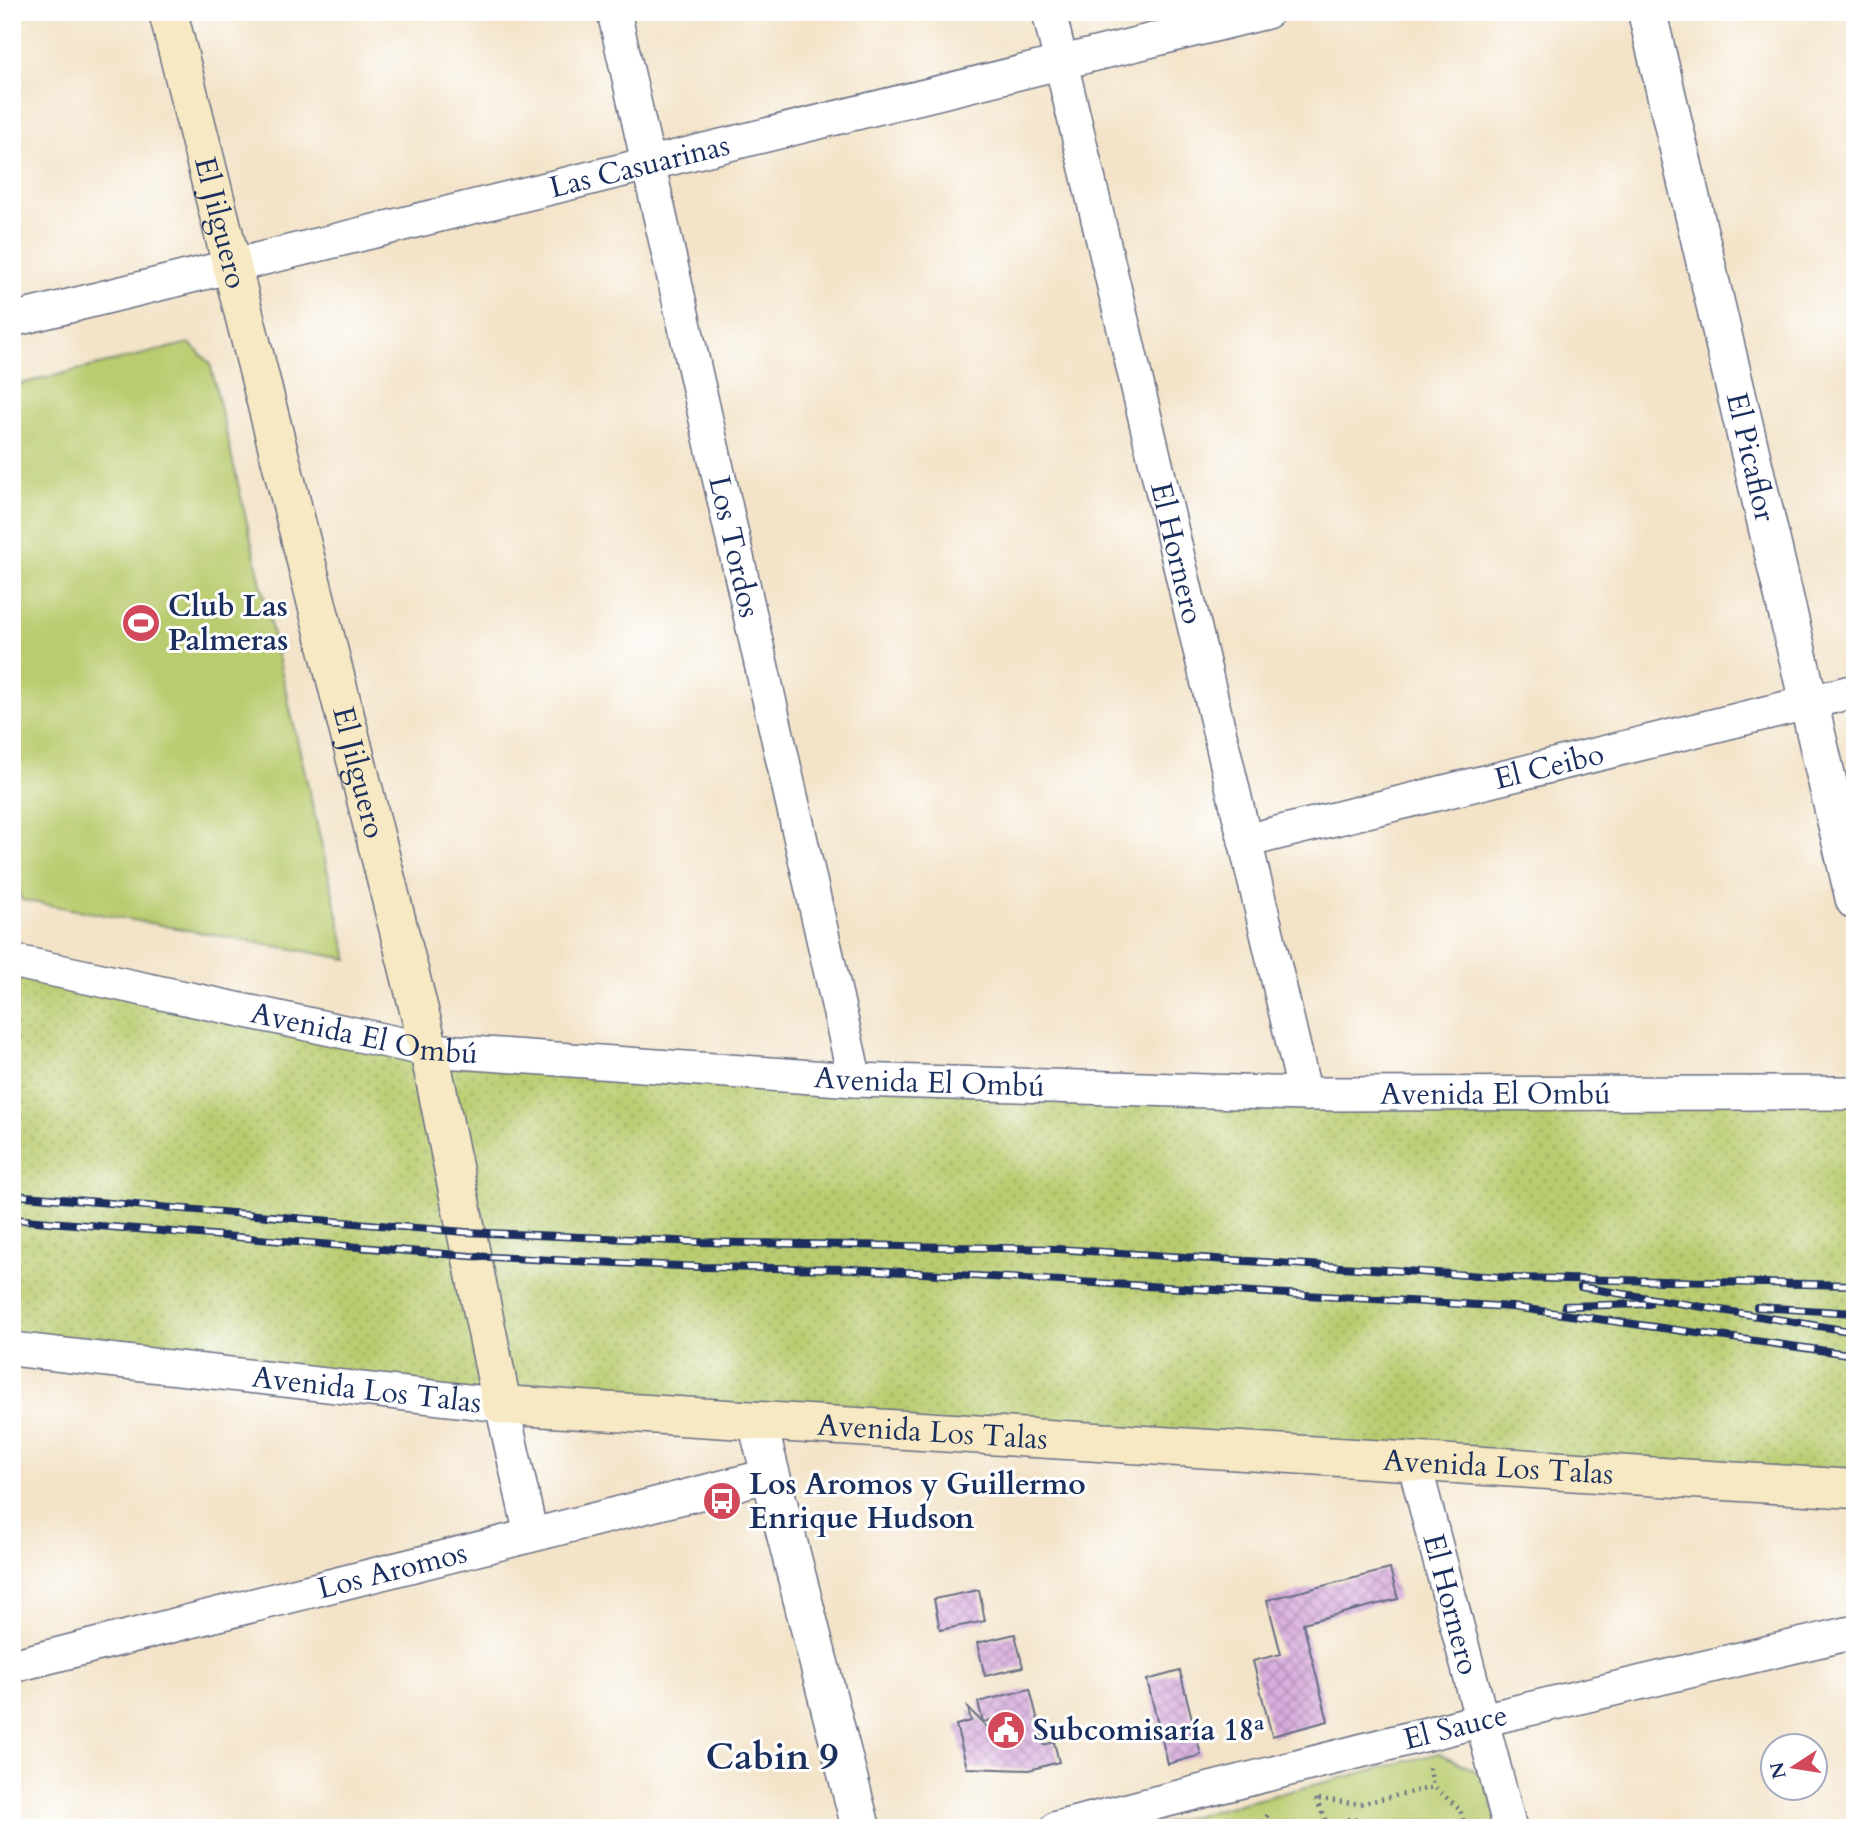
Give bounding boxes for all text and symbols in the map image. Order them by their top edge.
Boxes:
street label: Las Casuarinas [545,124,734,208]
street label: El Jilguero [185,152,257,293]
street label: El Picaflor [1716,388,1786,526]
street label: Los Tordos [699,472,770,621]
street label: El Hornero [1140,478,1214,628]
place label: Club Las Palmeras [168,586,288,661]
sports icon: Club Las Palmeras [120,602,162,644]
street label: El Jilguero [323,702,395,843]
street label: El Ceibo [1490,733,1608,799]
street label: Avenida El Ombú [247,992,479,1074]
street label: Avenida El Ombú [813,1057,1045,1106]
street label: Avenida El Ombú [1380,1073,1611,1114]
street label: Avenida Los Talas [250,1356,484,1423]
street label: Avenida Los Talas [816,1404,1049,1459]
street label: Avenida Los Talas [1382,1439,1615,1494]
place label: Los Aromos y Guillermo Enrique Hudson [749,1464,1086,1539]
bus stop icon: Los Aromos y Guillermo Enrique Hudson [701,1480,743,1522]
street label: El Hornero [1413,1529,1489,1679]
street label: Los Aromos [313,1532,471,1609]
street label: El Sauce [1399,1694,1512,1760]
public building icon: Subcomisaría 18ª [985,1709,1027,1751]
place label: Subcomisaría 18ª [1033,1710,1264,1751]
north arrow [1758,1731,1828,1801]
district label: Cabin 9 [706,1732,838,1782]
text: N [1764,1759,1793,1781]

